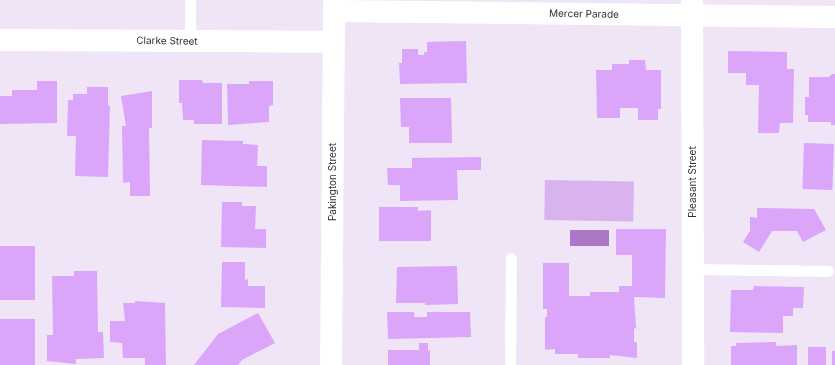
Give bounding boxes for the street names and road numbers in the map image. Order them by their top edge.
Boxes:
street label: Mercer Parade [549,7,619,21]
street label: Clarke Street [136,34,198,48]
street label: Pakington Street [327,143,339,221]
street label: Pleasant Street [687,146,699,218]

